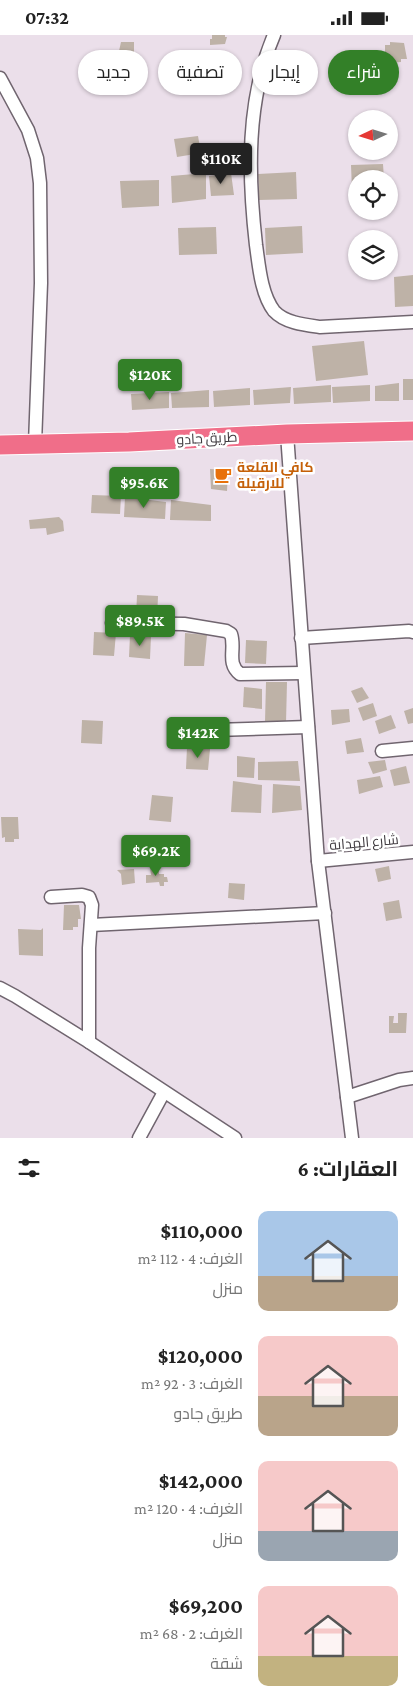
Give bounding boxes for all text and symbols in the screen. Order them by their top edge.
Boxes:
text: 07:32 [25,7,69,28]
chip: جديد [78,50,148,95]
chip: تصفية [158,50,242,95]
chip: إيجار [252,50,318,95]
chip: شراء [328,50,399,95]
north arrow [348,110,398,160]
map controls [348,110,398,280]
pin: $110K [186,143,256,185]
text: $110K [201,150,241,167]
button: locate [348,170,398,220]
button: layers [348,230,398,280]
pin: $120K [115,359,185,401]
text: $120K [129,366,171,383]
street label: طريق جادو [176,428,238,449]
place label: كافي القلعة للارقيلة [237,459,314,491]
cafe icon: كافي القلعة للارقيلة [213,465,233,485]
pin: $95.6K [103,467,185,509]
text: $95.6K [120,474,168,491]
pin: $89.5K [99,605,181,647]
text: $89.5K [116,612,164,629]
pin: $142K [163,717,233,759]
text: $142K [178,724,218,741]
street label: شارع الهداية [329,831,399,854]
pin: $69.2K [115,835,197,877]
text: $69.2K [132,842,180,859]
icon: filters [15,1154,43,1182]
text: العقارات: 6 [297,1157,398,1181]
text: $110,000 [161,1219,243,1243]
icon: home [298,1231,358,1291]
text: الغرف: 4 · 112 m² [138,1250,243,1267]
text: منزل [213,1280,243,1297]
text: $120,000 [158,1344,243,1368]
icon: home [298,1356,358,1416]
text: الغرف: 3 · 92 m² [141,1375,243,1392]
text: طريق جادو [173,1405,243,1422]
text: $142,000 [159,1469,243,1493]
icon: home [298,1481,358,1541]
text: الغرف: 4 · 120 m² [134,1500,243,1517]
text: منزل [213,1530,243,1547]
text: $69,200 [169,1594,243,1618]
icon: home [298,1606,358,1666]
text: الغرف: 2 · 68 m² [140,1625,243,1642]
text: شقة [210,1655,243,1672]

